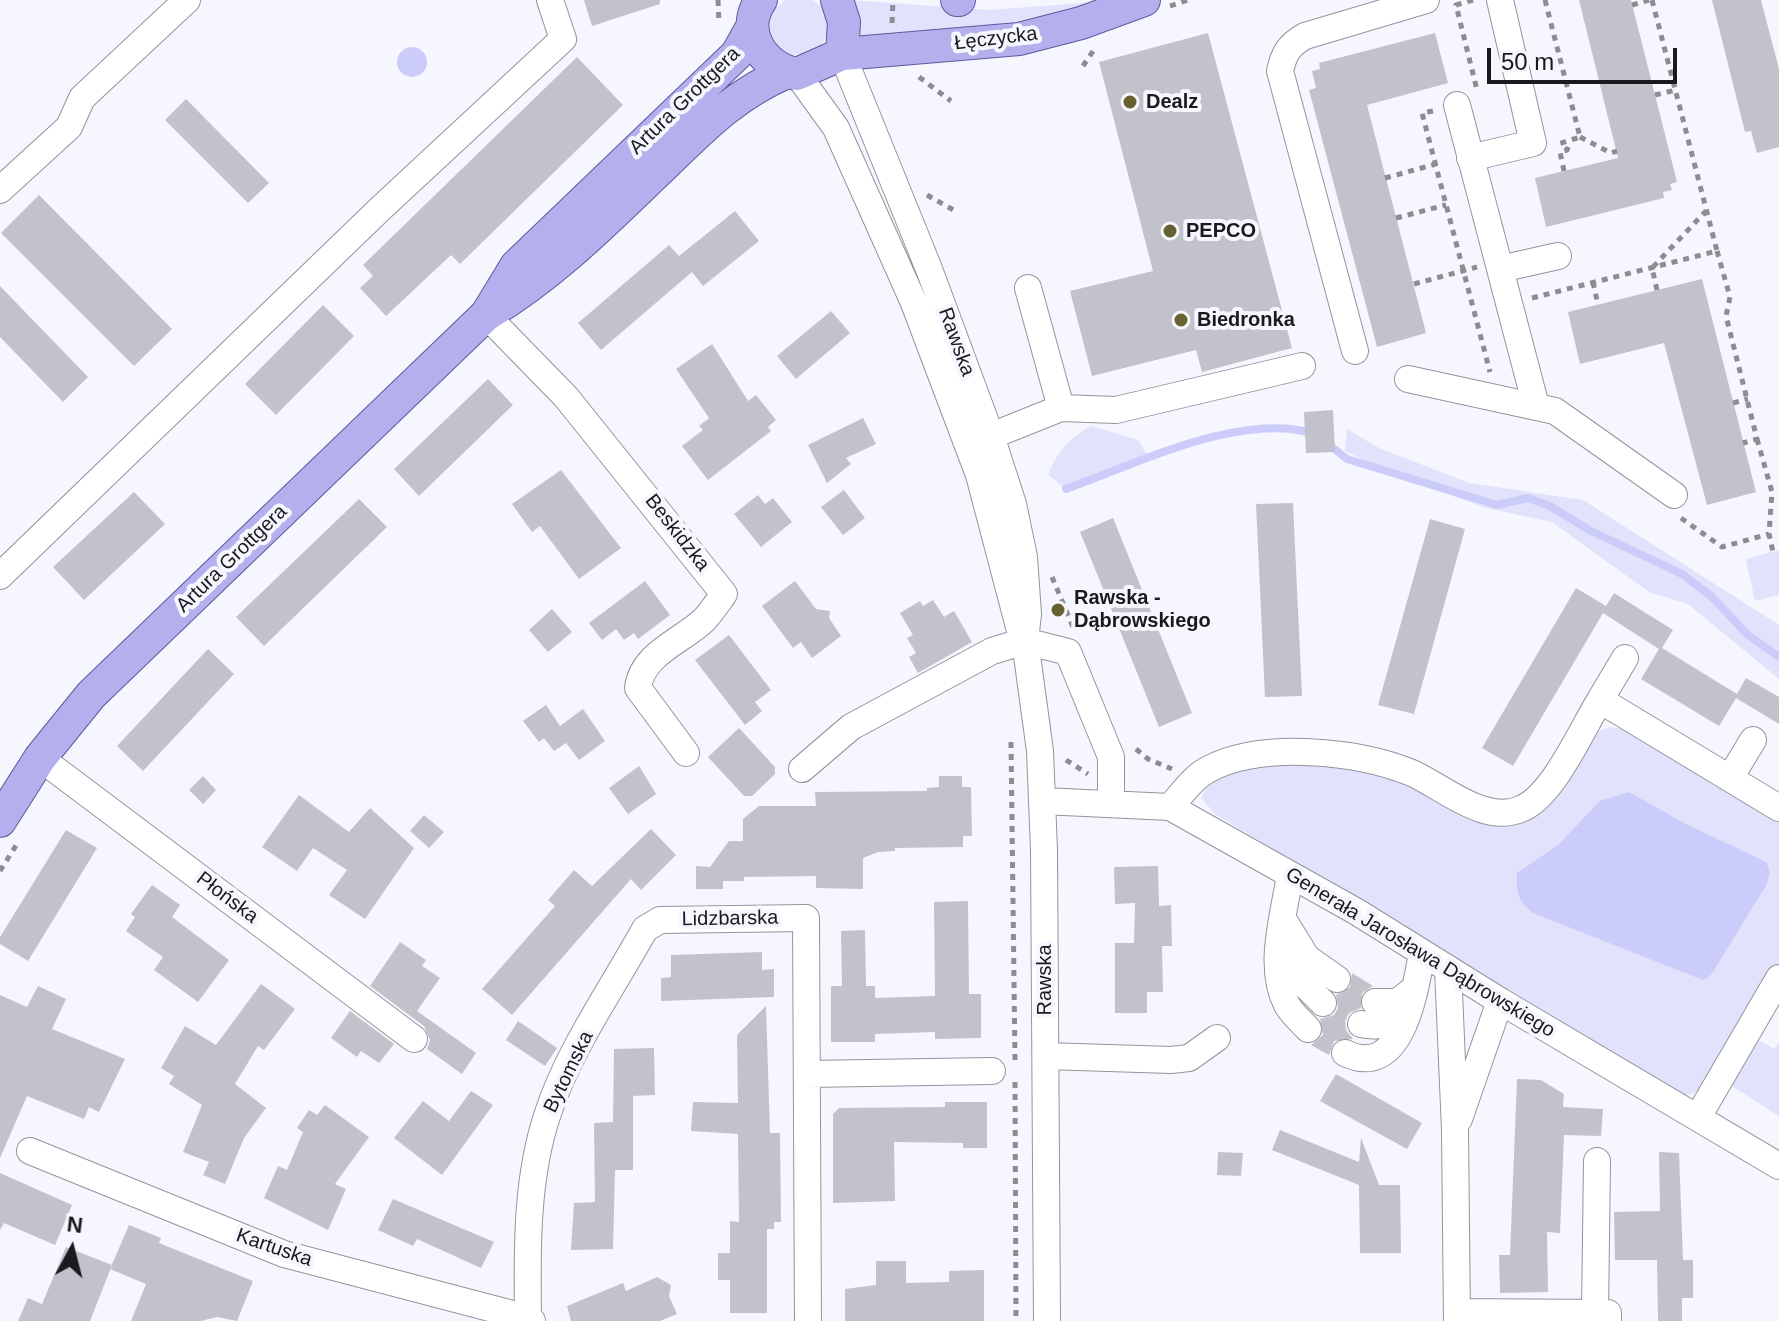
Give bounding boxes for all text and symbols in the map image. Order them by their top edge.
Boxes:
street label: Łęczycka [953,22,1039,56]
scale bar [1491,32,1681,82]
street label: Artura Grottgera [625,42,745,160]
text: 50 m [1501,48,1554,75]
place label: Dealz [1146,90,1198,114]
marker: Dealz [1121,93,1139,111]
place label: PEPCO [1186,219,1256,243]
marker: PEPCO [1161,222,1179,240]
street label: Rawska [933,304,979,380]
place label: Biedronka [1197,308,1295,332]
marker: Biedronka [1172,311,1190,329]
street label: Beskidzka [639,490,715,576]
street label: Artura Grottgera [172,500,292,618]
place label: Rawska - Dąbrowskiego [1074,586,1211,633]
marker: Rawska - Dąbrowskiego [1049,601,1067,619]
street label: Generała Jarosława Dąbrowskiego [1281,863,1559,1043]
street label: Płońska [191,867,263,929]
street label: Lidzbarska [681,906,779,932]
street label: Rawska [1033,944,1057,1016]
street label: Bytomska [539,1027,599,1117]
north arrow [32,1209,112,1289]
text: N [66,1211,84,1238]
street label: Kartuska [233,1224,315,1272]

